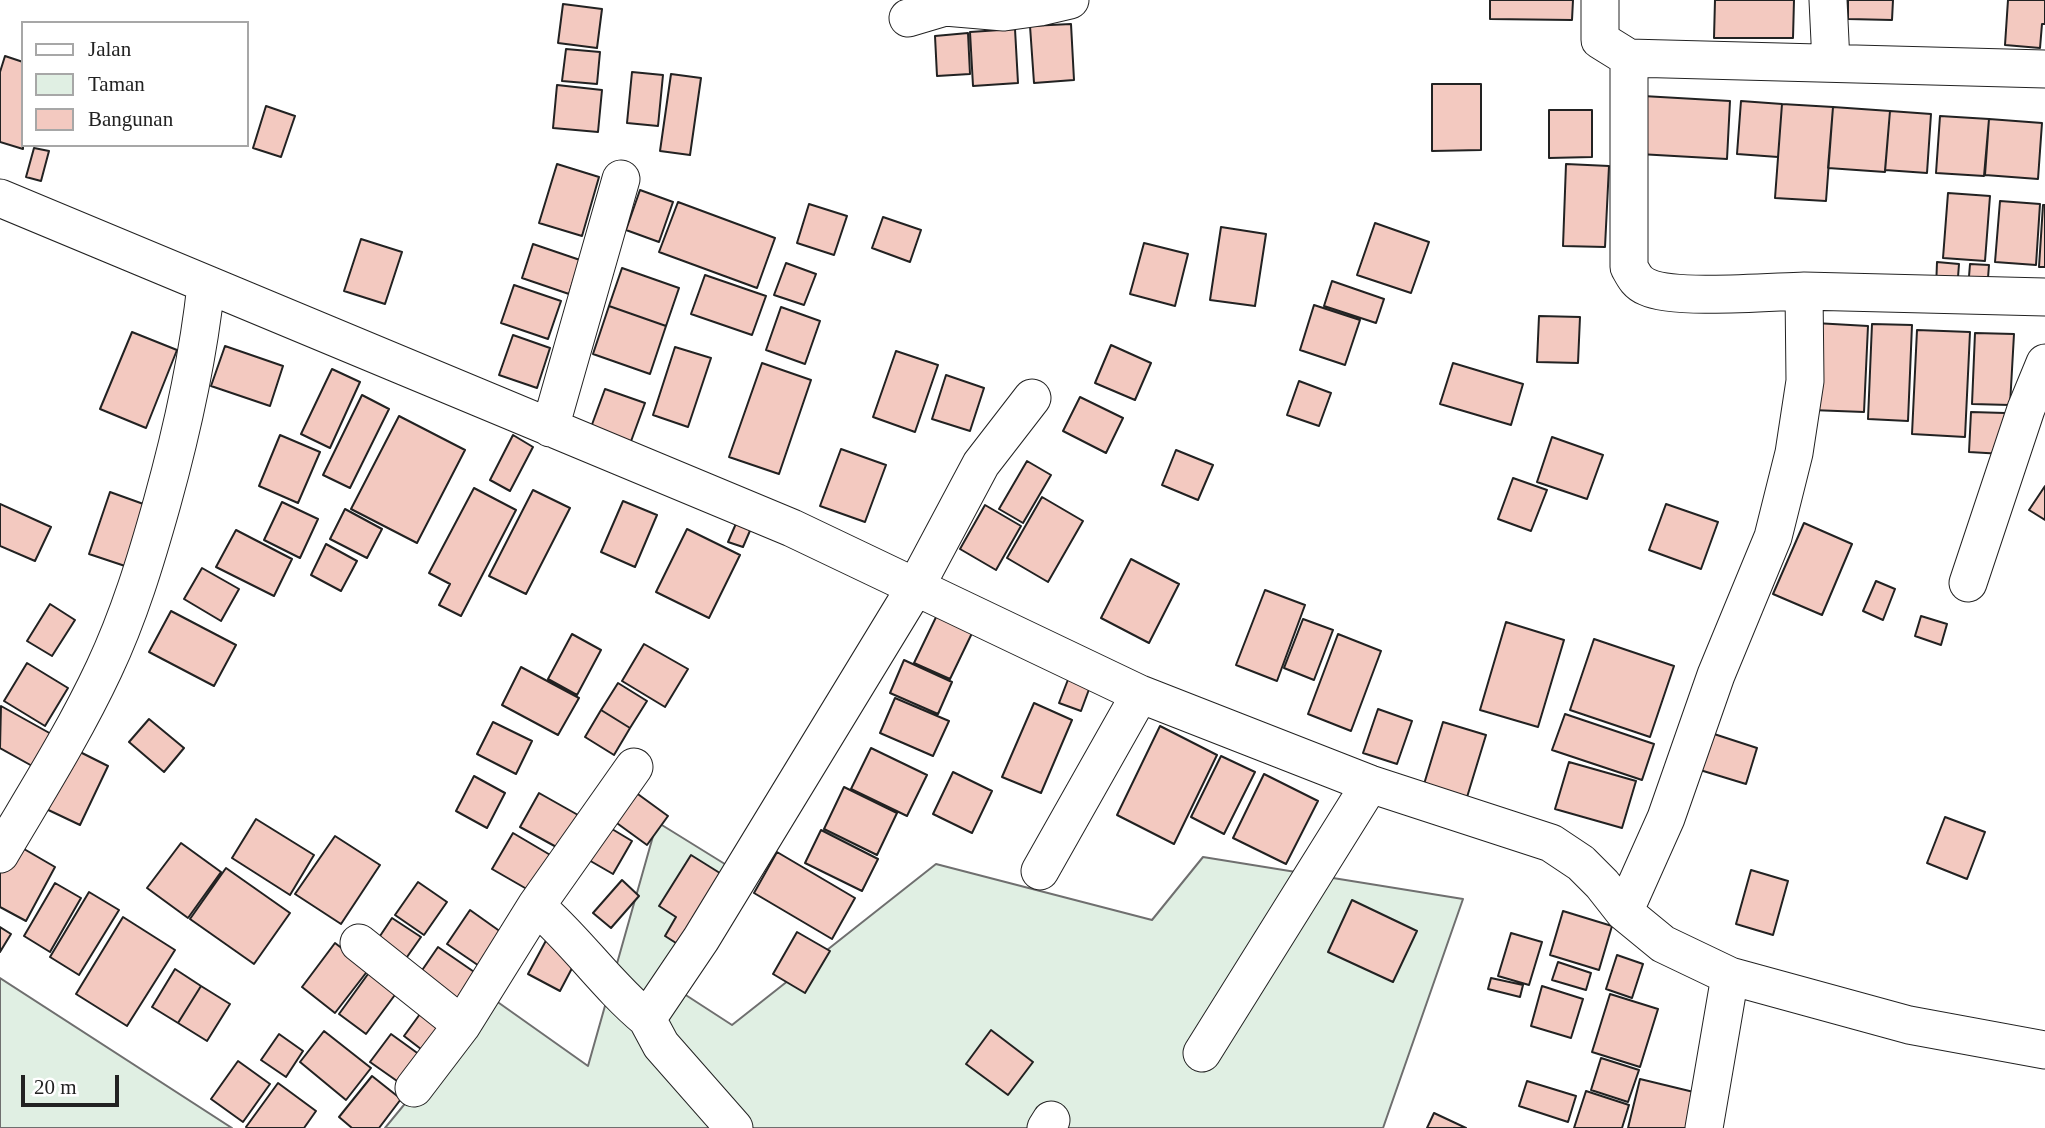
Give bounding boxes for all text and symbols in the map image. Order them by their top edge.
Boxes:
legend [21,21,248,147]
text: Jalan [88,37,131,61]
text: Taman [88,72,145,96]
text: Bangunan [88,107,173,131]
scale bar [24,1062,122,1106]
text: 20 m [34,1075,77,1099]

